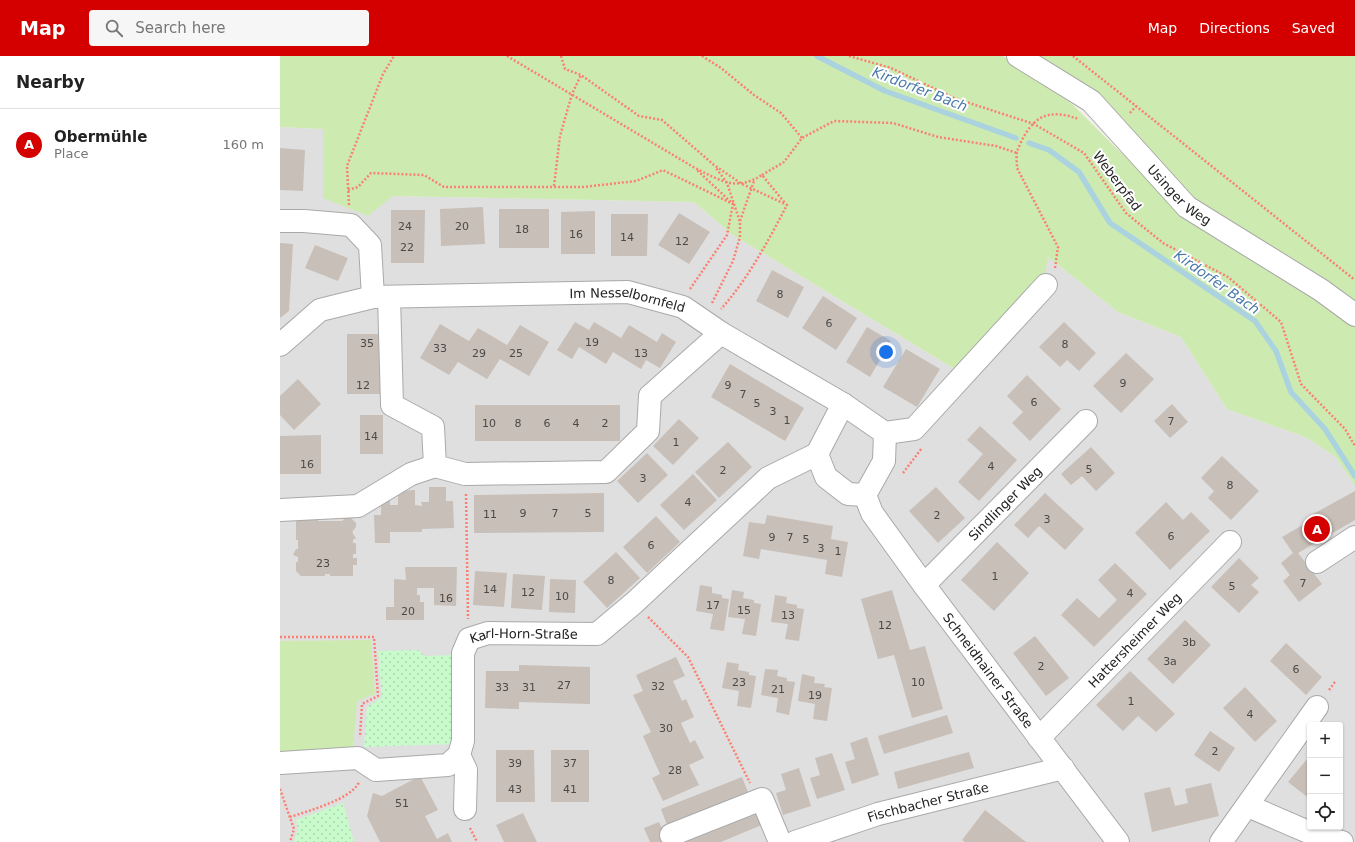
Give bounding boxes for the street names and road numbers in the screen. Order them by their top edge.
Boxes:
street label: Weberpfad [1090,148,1144,214]
street label: Usinger Weg [1145,161,1214,228]
street label: Im Nesselbornfeld [569,284,687,315]
street label: Sindlinger Weg [965,463,1045,543]
street label: Hattersheimer Weg [1085,589,1184,690]
street label: Schneidhainer Straße [940,610,1037,731]
street label: Karl-Horn-Straße [468,625,578,646]
street label: Fischbacher Straße [865,779,990,825]

